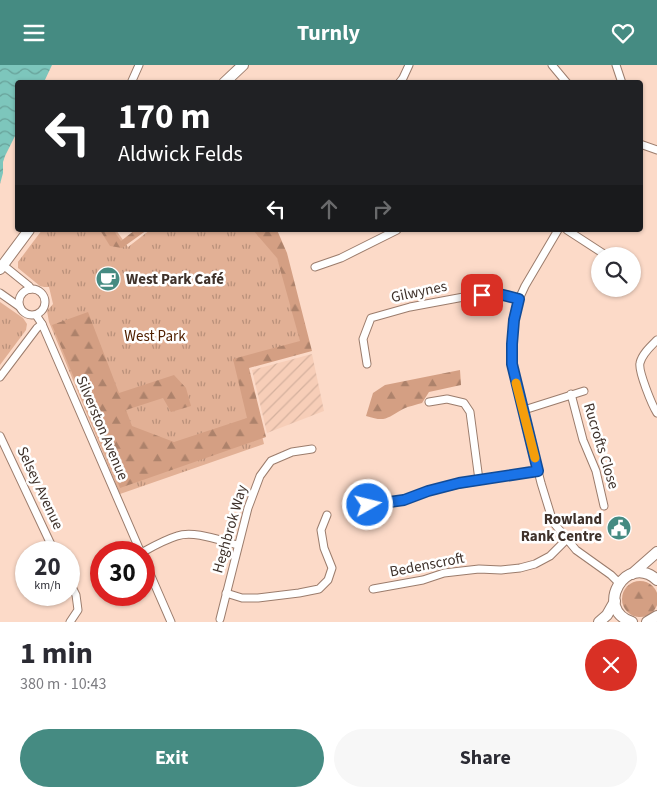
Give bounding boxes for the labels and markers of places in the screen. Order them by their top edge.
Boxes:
cafe icon: West Park Café [95,266,121,292]
place label: West Park Café [126,269,224,290]
pin [461,274,503,316]
place label: Rowland Rank Centre [521,509,602,547]
public building icon: Rowland Rank Centre [606,515,632,541]

